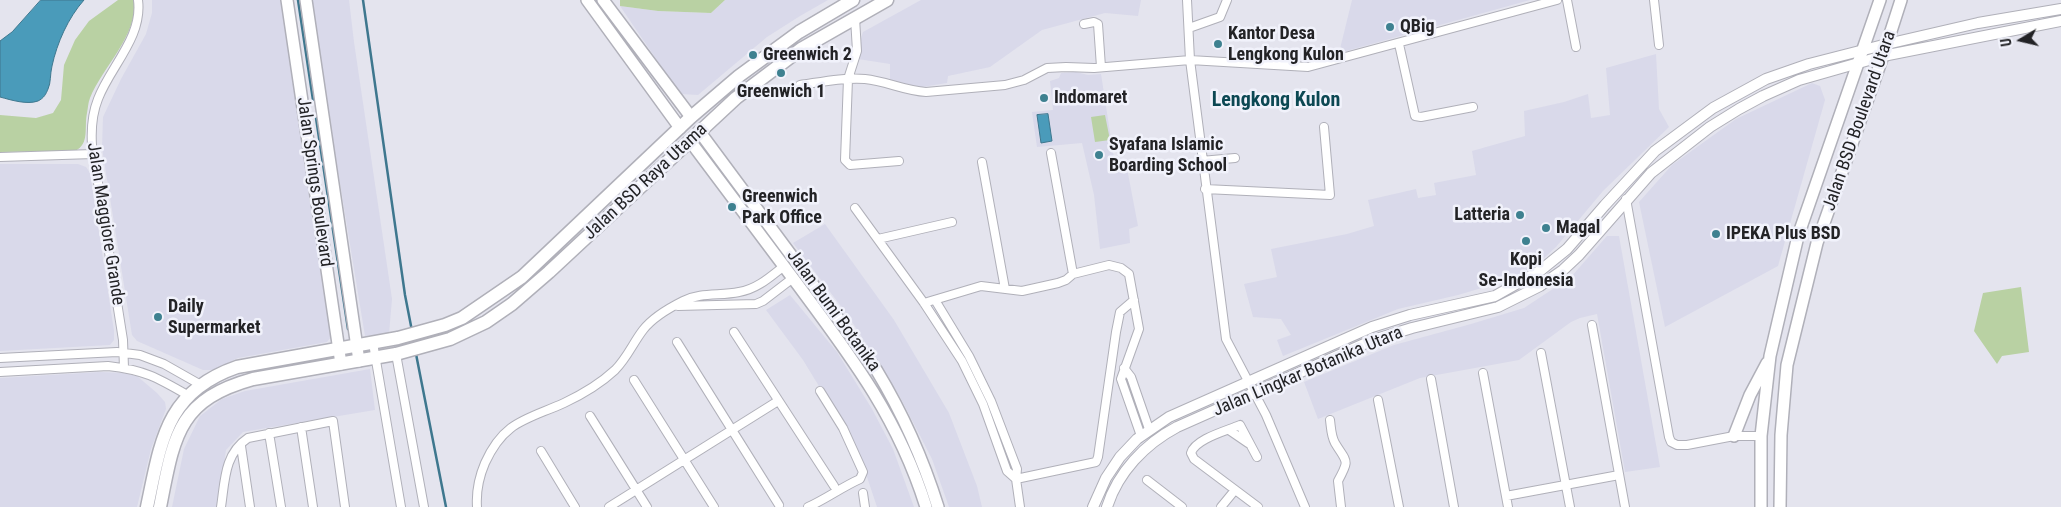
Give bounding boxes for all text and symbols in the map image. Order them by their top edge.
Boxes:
north arrow [1996,15,2046,65]
place label: QBig [1400,16,1435,38]
marker: QBig [1384,21,1396,33]
place label: Kantor Desa Lengkong Kulon [1228,23,1344,66]
street label: Jalan BSD Boulevard Utara [1819,28,1901,214]
text: U [1998,37,2015,48]
marker: Kantor Desa Lengkong Kulon [1212,38,1224,50]
place label: Greenwich 2 [763,44,852,66]
marker: Greenwich 2 [747,49,759,61]
marker: Greenwich 1 [775,67,787,79]
place label: Greenwich 1 [737,81,825,103]
place label: Indomaret [1054,87,1127,109]
district label: Lengkong Kulon [1212,89,1340,113]
marker: Indomaret [1038,92,1050,104]
street label: Jalan Springs Boulevard [291,96,337,268]
street label: Jalan BSD Raya Utama [580,119,712,245]
place label: Syafana Islamic Boarding School [1109,134,1227,176]
street label: Jalan Maggiore Grande [81,141,129,307]
marker: Syafana Islamic Boarding School [1093,149,1105,161]
place label: Greenwich Park Office [742,186,822,228]
marker: Greenwich Park Office [726,201,738,213]
place label: Latteria [1454,204,1510,226]
marker: Latteria [1514,209,1526,221]
place label: Magal [1556,217,1600,239]
marker: Magal [1540,222,1552,234]
place label: IPEKA Plus BSD [1726,223,1841,245]
marker: IPEKA Plus BSD [1710,228,1722,240]
marker: Kopi Se-Indonesia [1520,235,1532,247]
street label: Jalan Bumi Botanika [781,246,885,376]
place label: Kopi Se-Indonesia [1478,249,1574,292]
place label: Daily Supermarket [168,296,260,338]
marker: Daily Supermarket [152,311,164,323]
street label: Jalan Lingkar Botanika Utara [1210,322,1406,422]

